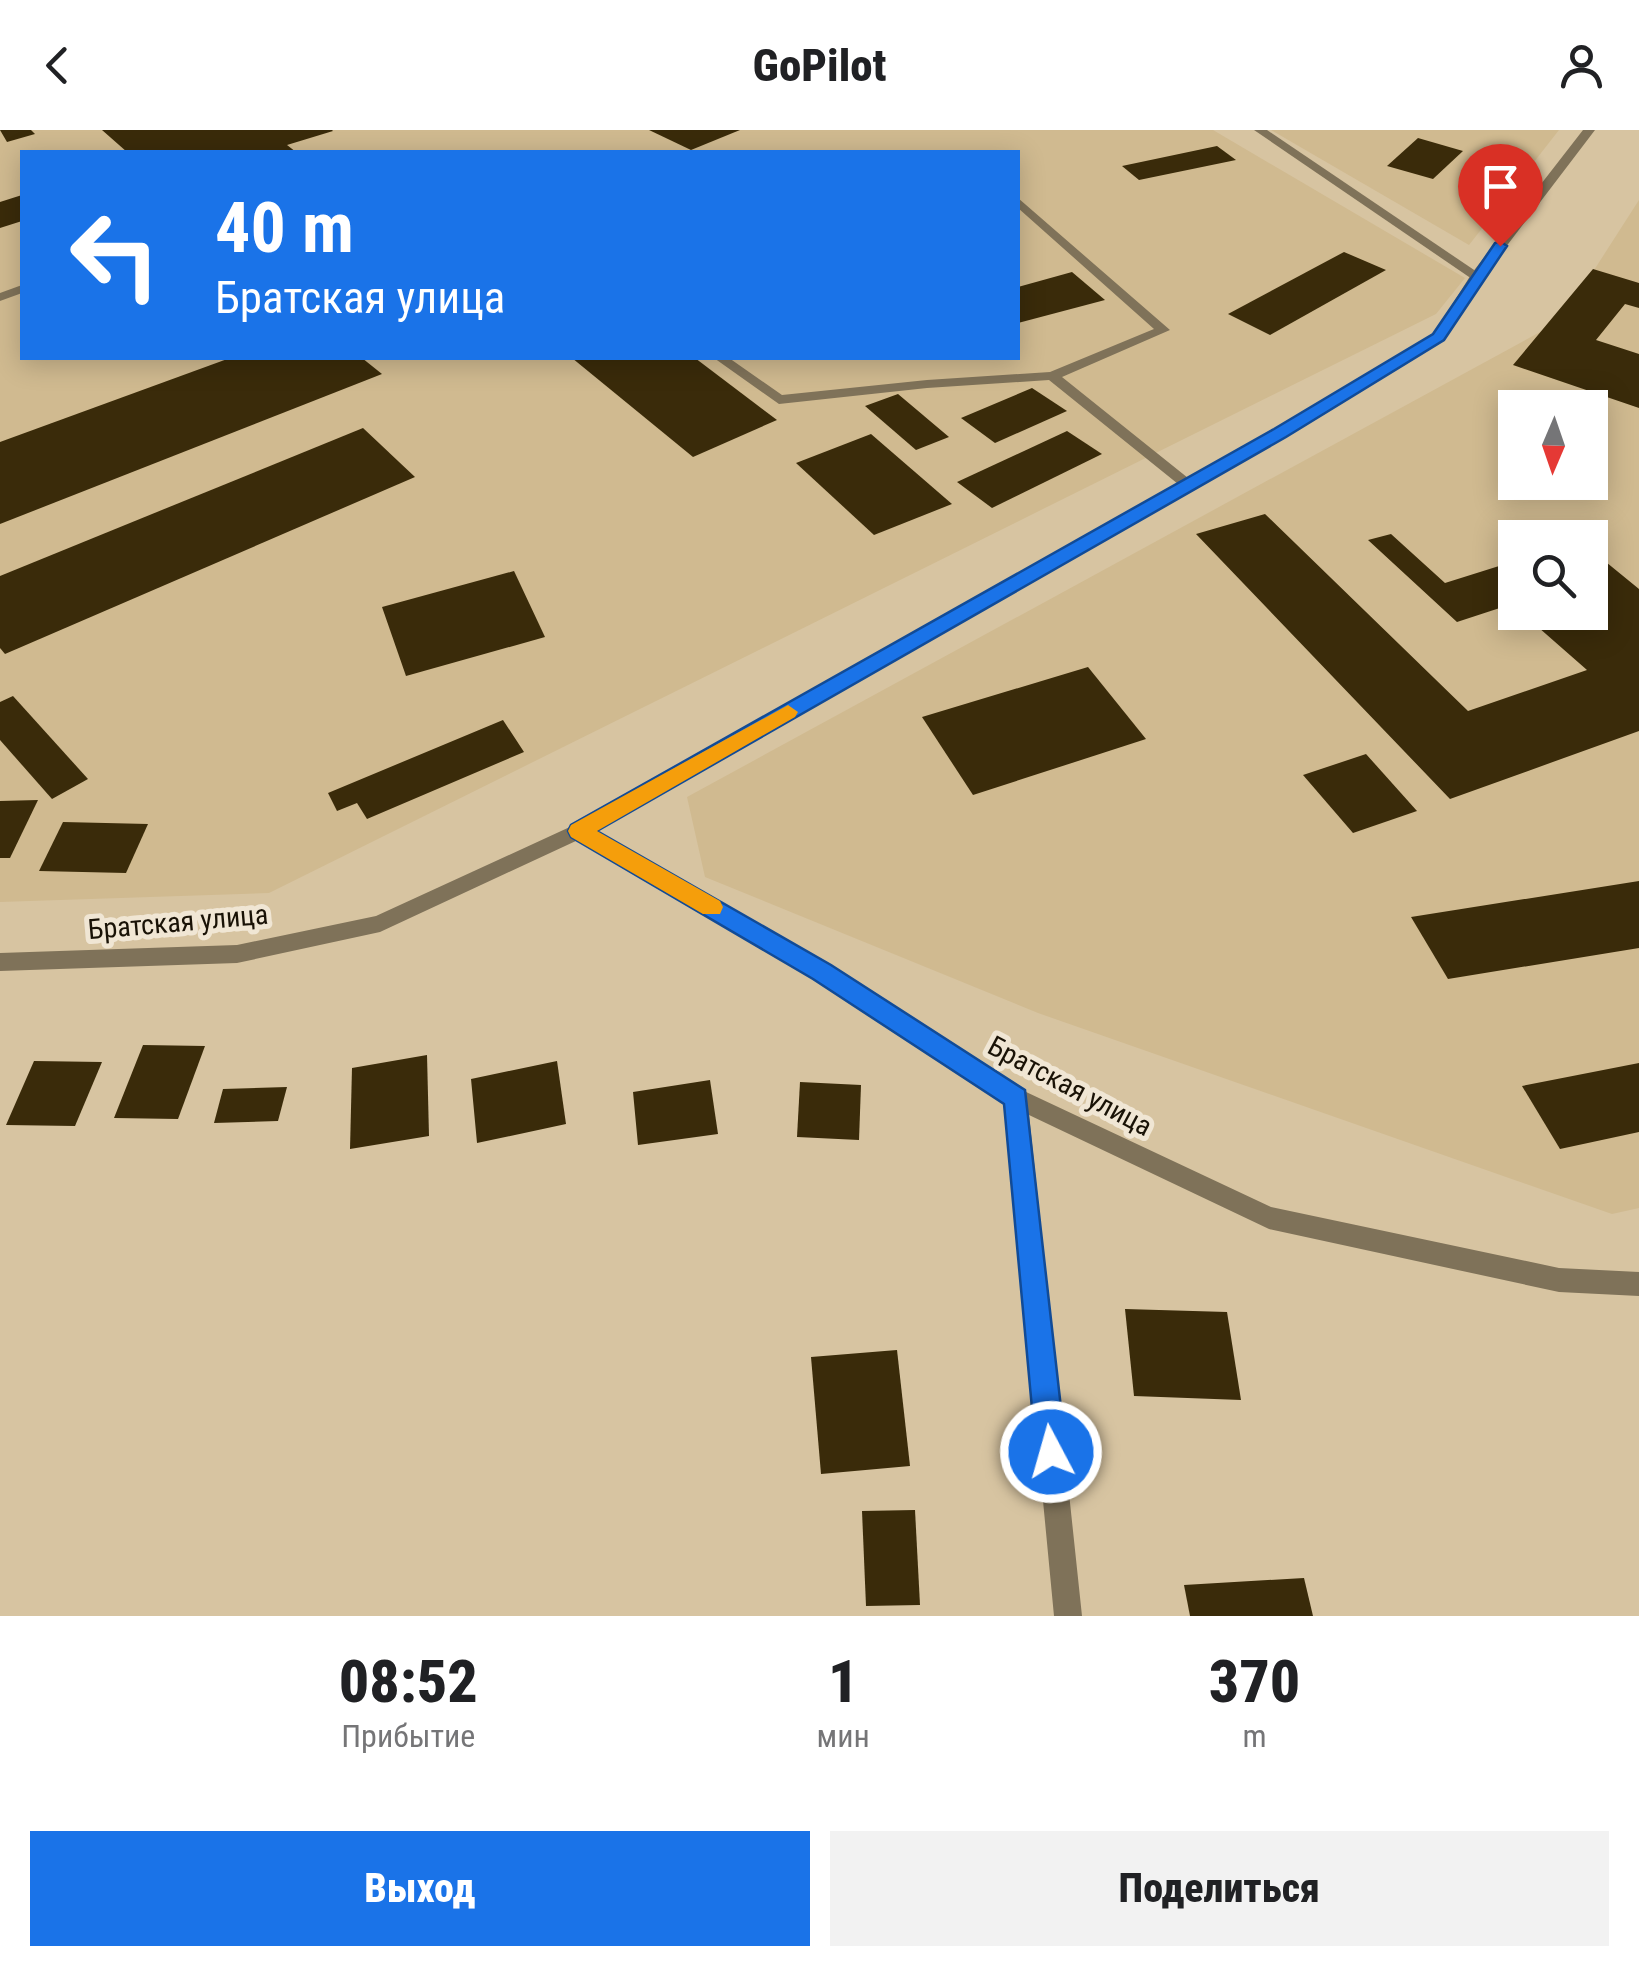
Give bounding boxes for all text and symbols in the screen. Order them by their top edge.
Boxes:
icon: back [30,38,85,93]
icon: person [1554,38,1609,93]
text: GoPilot [753,39,886,92]
pin [1458,144,1543,247]
icon: arrive [1473,159,1528,214]
text: 40 m [215,187,354,269]
icon: left [50,190,180,320]
text: Братская улица [215,271,505,324]
north arrow [1498,390,1608,500]
map controls [1498,390,1608,630]
button: search [1498,520,1608,630]
street label: Братская улица [87,898,269,946]
street label: Братская улица [982,1029,1158,1143]
position arrow [999,1400,1103,1504]
text: 08:52 [339,1646,478,1717]
text: 1 [828,1646,858,1717]
text: 370 [1209,1646,1300,1717]
text: Прибытие [341,1717,475,1755]
text: мин [817,1717,870,1755]
text: m [1242,1717,1266,1755]
button: Выход [30,1831,810,1946]
button: Поделиться [830,1831,1609,1946]

